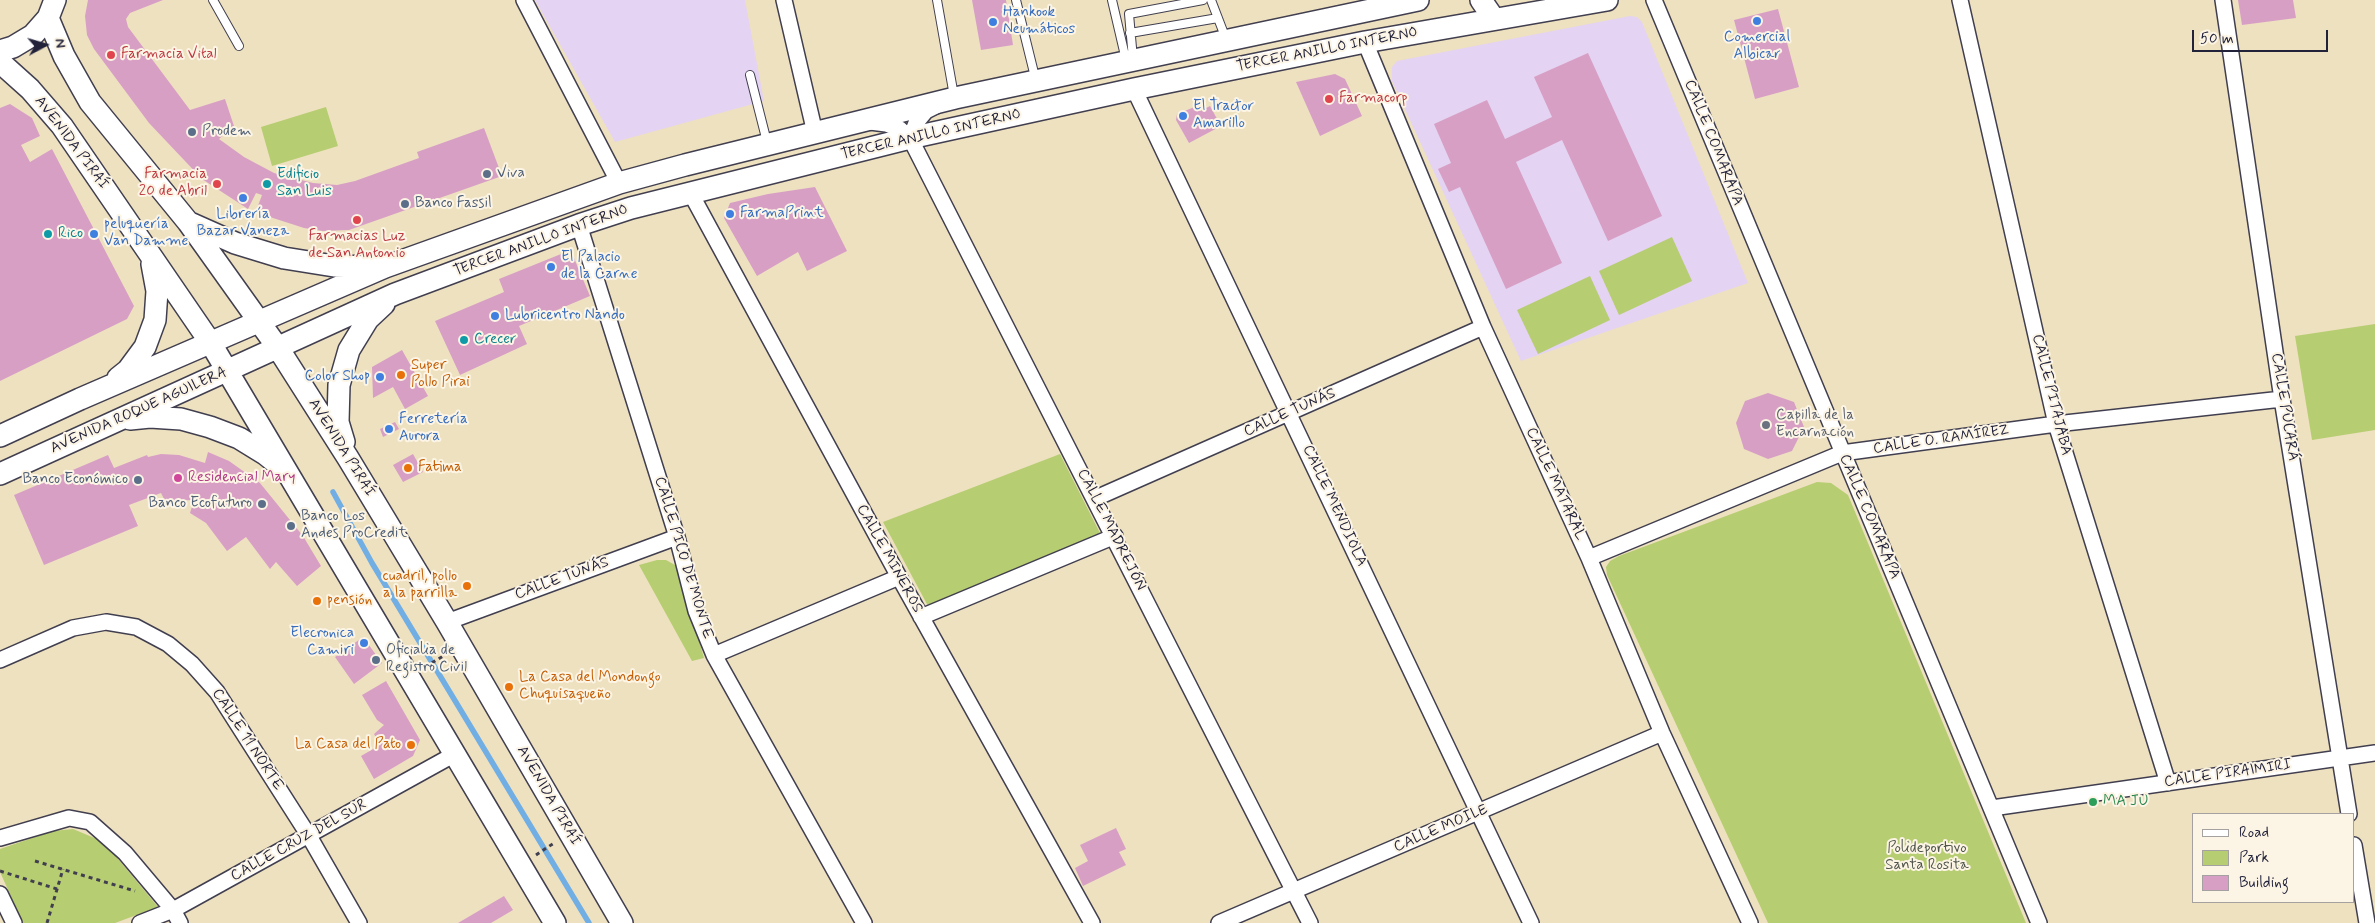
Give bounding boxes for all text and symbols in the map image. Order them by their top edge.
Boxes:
place label: Hankook Neumáticos [1003,4,1075,39]
marker: Comercial Albicar [1751,15,1763,27]
marker: Hankook Neumáticos [987,16,999,28]
north arrow [20,20,70,70]
scale bar [2195,20,2331,52]
street label: TERCER ANILLO INTERNO [1235,24,1419,76]
place label: Comercial Albicar [1724,29,1790,64]
text: 50 m [2200,29,2234,49]
text: N [50,38,69,49]
place label: Farmacia Vital [121,46,217,64]
marker: Farmacia Vital [105,49,117,61]
street label: CALLE COMARAPA [1680,78,1746,208]
place label: Farmacorp [1339,90,1408,108]
street label: AVENIDA PIRAÍ [30,93,112,193]
marker: Farmacorp [1323,93,1335,105]
place label: El Tractor Amarillo [1193,98,1254,133]
street label: TERCER ANILLO INTERNO [839,106,1023,164]
marker: El Tractor Amarillo [1177,110,1189,122]
place label: Prodem [202,123,251,141]
marker: Prodem [186,126,198,138]
place label: Viva [497,165,525,183]
place label: Farmacia 20 de Abril [139,166,207,201]
place label: Edificio San Luis [277,166,332,201]
marker: Viva [481,168,493,180]
marker: Farmacia 20 de Abril [211,178,223,190]
marker: Edificio San Luis [261,178,273,190]
marker: Librería Bazar Vaneza [237,192,249,204]
place label: Banco Fassil [415,195,492,213]
marker: Banco Fassil [399,198,411,210]
street label: TERCER ANILLO INTERNO [451,201,631,281]
place label: FarmaPrint [740,205,824,223]
place label: Librería Bazar Vaneza [197,206,289,241]
marker: FarmaPrint [724,208,736,220]
marker: Farmacias Luz de San Antonio [351,214,363,226]
place label: peluquería Van Damme [104,216,188,251]
place label: Rico [58,225,83,243]
marker: Rico [42,228,54,240]
marker: peluquería Van Damme [88,228,100,240]
place label: Farmacias Luz de San Antonio [308,228,406,263]
place label: El Palacio de la Carne [561,249,637,284]
marker: El Palacio de la Carne [545,261,557,273]
place label: Lubricentro Nando [505,307,625,325]
marker: Lubricentro Nando [489,310,501,322]
place label: Crecer [474,331,516,349]
street label: CALLE PITAJABA [2027,333,2075,457]
marker: Crecer [458,334,470,346]
street label: CALLE PUCARÁ [2267,352,2301,462]
place label: Super Pollo Pirai [411,357,470,392]
street label: AVENIDA ROQUE AGUILERA [48,364,230,458]
place label: Color Shop [305,368,370,386]
marker: Super Pollo Pirai [395,369,407,381]
marker: Color Shop [374,371,386,383]
street label: CALLE TUNÁS [1241,385,1339,441]
street label: AVENIDA PIRAÍ [304,396,378,500]
place label: Capilla de la Encarnación [1776,407,1854,442]
place label: Ferretería Aurora [399,411,468,446]
marker: Capilla de la Encarnación [1760,419,1772,431]
street label: CALLE O. RAMÍREZ [1872,422,2010,458]
marker: Ferretería Aurora [383,423,395,435]
street label: CALLE MATARAL [1521,425,1589,543]
street label: CALLE MENDIOLA [1298,442,1370,570]
street label: CALLE COMARAPA [1835,452,1903,582]
place label: Fatima [418,459,462,477]
marker: Fatima [402,462,414,474]
street label: CALLE MADREJÓN [1073,466,1149,594]
place label: Residencial Mary [188,469,295,487]
place label: Banco Económico [23,471,128,489]
marker: Residencial Mary [172,472,184,484]
marker: Banco Económico [132,474,144,486]
street label: CALLE PICO DE MONTE [650,475,716,641]
place label: Banco Ecofuturo [148,495,252,513]
marker: Banco Ecofuturo [256,498,268,510]
street label: CALLE MINEROS [852,502,926,616]
place label: Banco Los Andes ProCredit [301,508,407,543]
marker: Banco Los Andes ProCredit [285,520,297,532]
street label: CALLE TUNÁS [512,554,612,604]
place label: cuadril, pollo a la parrilla [383,568,457,603]
marker: cuadril, pollo a la parrilla [461,580,473,592]
place label: pensión [327,592,372,610]
marker: pensión [311,595,323,607]
place label: Elecronica Camiri [290,625,354,660]
marker: Elecronica Camiri [358,637,370,649]
place label: Oficialia de Registro Civil [386,642,467,677]
marker: Oficialia de Registro Civil [370,654,382,666]
place label: La Casa del Mondongo Chuquisaqueño [519,669,661,704]
marker: La Casa del Mondongo Chuquisaqueño [503,681,515,693]
street label: CALLE 11 NORTE [207,686,287,794]
place label: La Casa del Pato [295,736,401,754]
marker: La Casa del Pato [405,739,417,751]
street label: AVENIDA PIRAÍ [512,743,584,849]
street label: CALLE PIRAIMIRI [2163,756,2293,792]
place label: MA JU [2103,793,2148,811]
street label: CALLE CRUZ DEL SUR [228,796,370,886]
marker: MA JU [2087,796,2099,808]
street label: CALLE MOILE [1391,801,1491,857]
legend [2192,813,2355,903]
text: Road [2239,823,2269,843]
park label: Polideportivo Santa Rosita [1885,840,1969,875]
text: Park [2239,848,2269,868]
text: Building [2239,873,2289,893]

